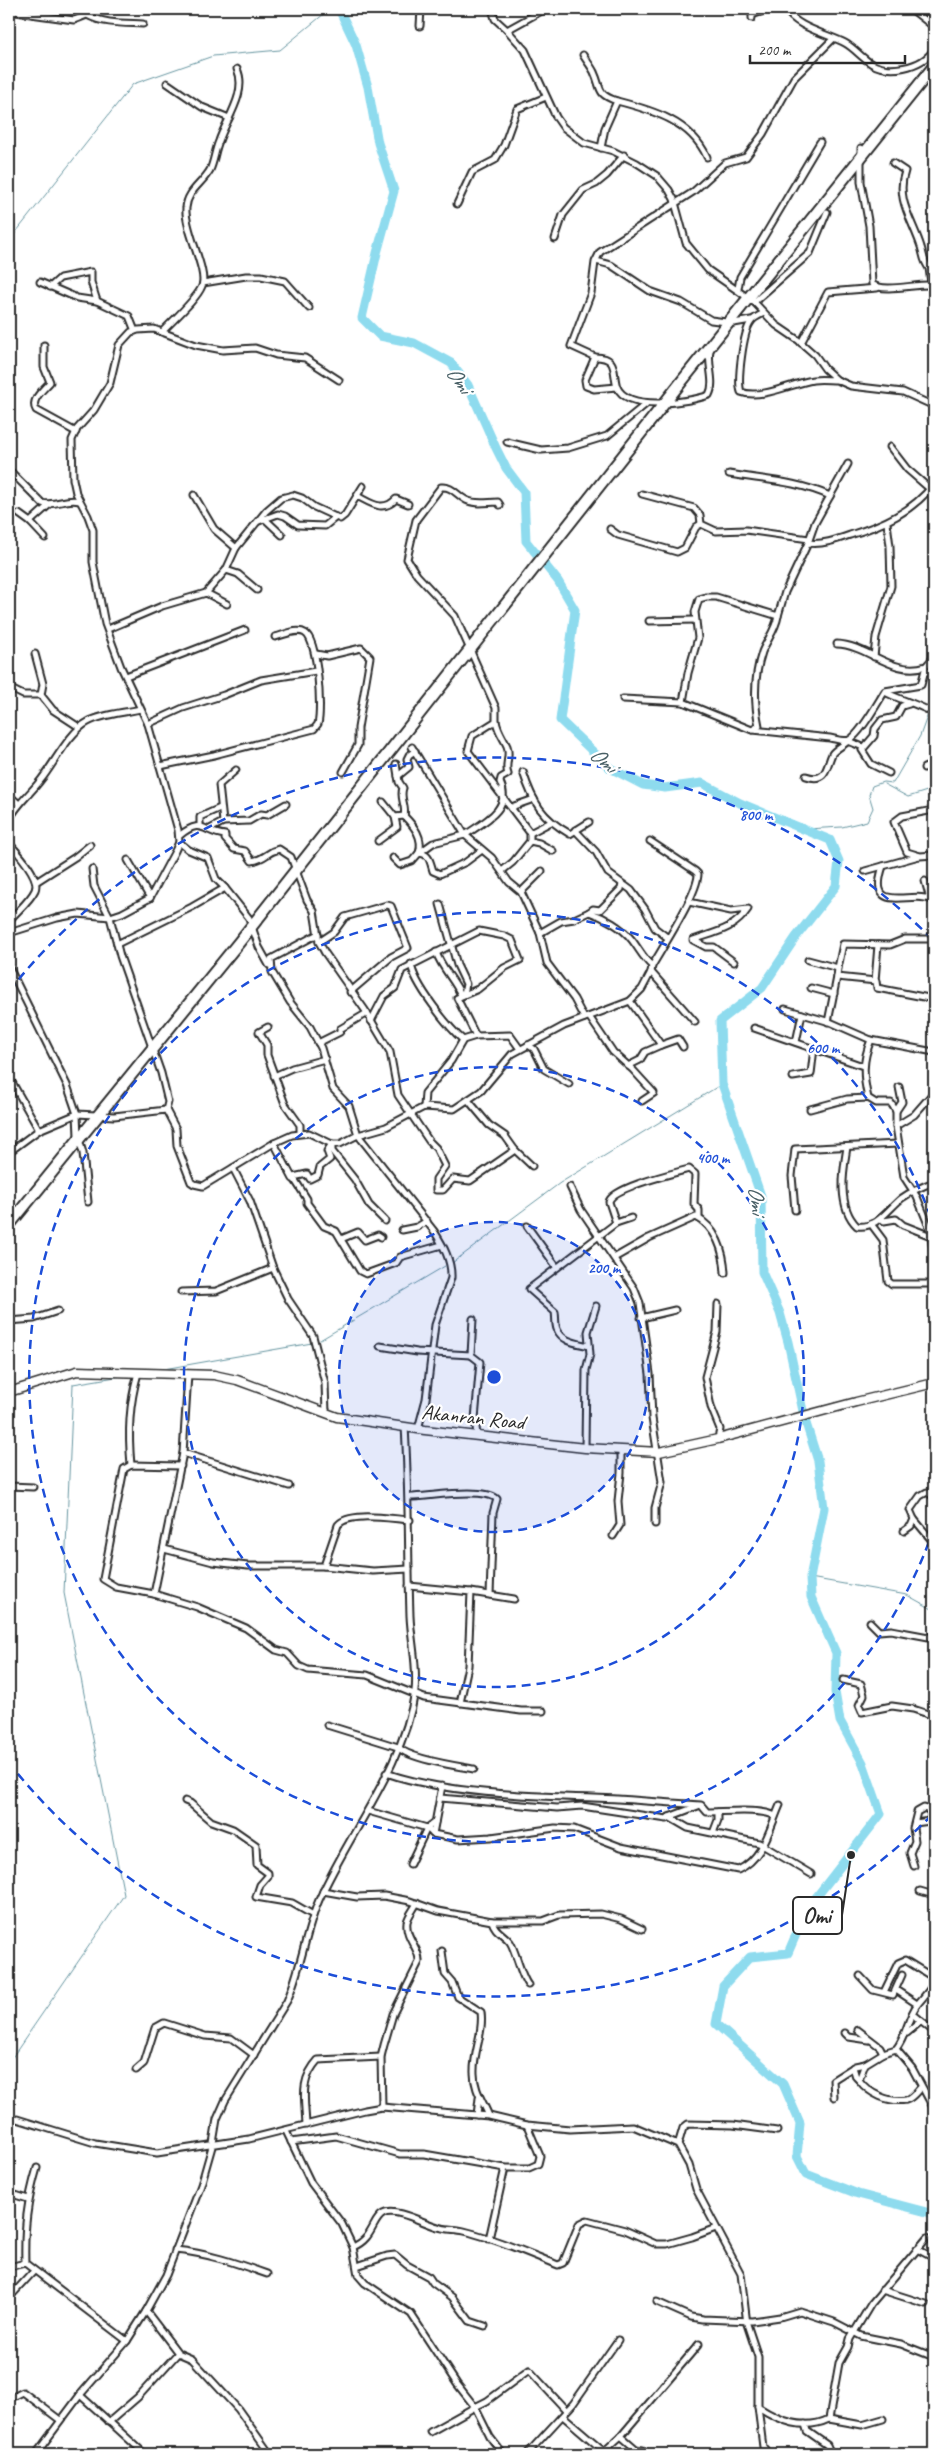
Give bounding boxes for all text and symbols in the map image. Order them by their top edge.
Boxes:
scale bar [750,32,906,64]
text: 200 m [758,41,792,60]
water label: Omi [440,360,482,404]
water label: Omi [584,740,628,783]
text: 800 m [740,806,774,825]
text: 600 m [807,1039,841,1058]
text: 400 m [697,1149,731,1168]
water label: Omi [741,1184,774,1222]
text: 200 m [588,1259,622,1278]
centre of rings [485,1368,503,1386]
street label: Akanran Road [420,1399,529,1436]
callout: Omi [793,1897,842,1934]
text: Omi [803,1902,834,1930]

